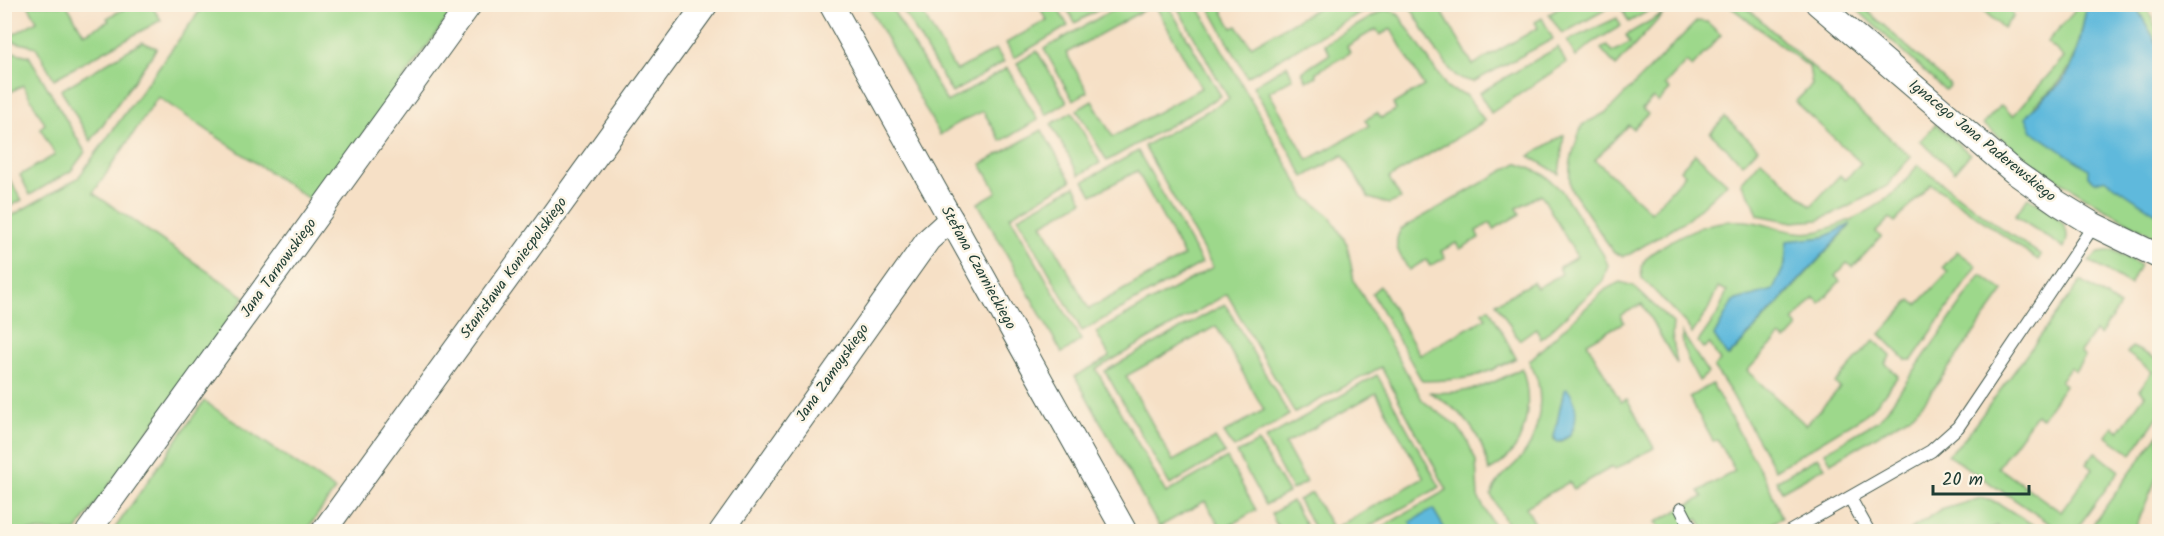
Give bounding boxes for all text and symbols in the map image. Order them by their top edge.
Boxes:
street label: Ignacego Jana Paderewskiego [1903,74,2061,208]
street label: Stanisława Koniecpolskiego [454,192,574,344]
street label: Stefana Czarnieckiego [934,202,1022,334]
street label: Jana Tarnowskiego [235,213,323,323]
street label: Jana Zamoyskiego [790,319,876,427]
scale bar [1933,458,2029,496]
text: 20 m [1942,466,1983,495]

